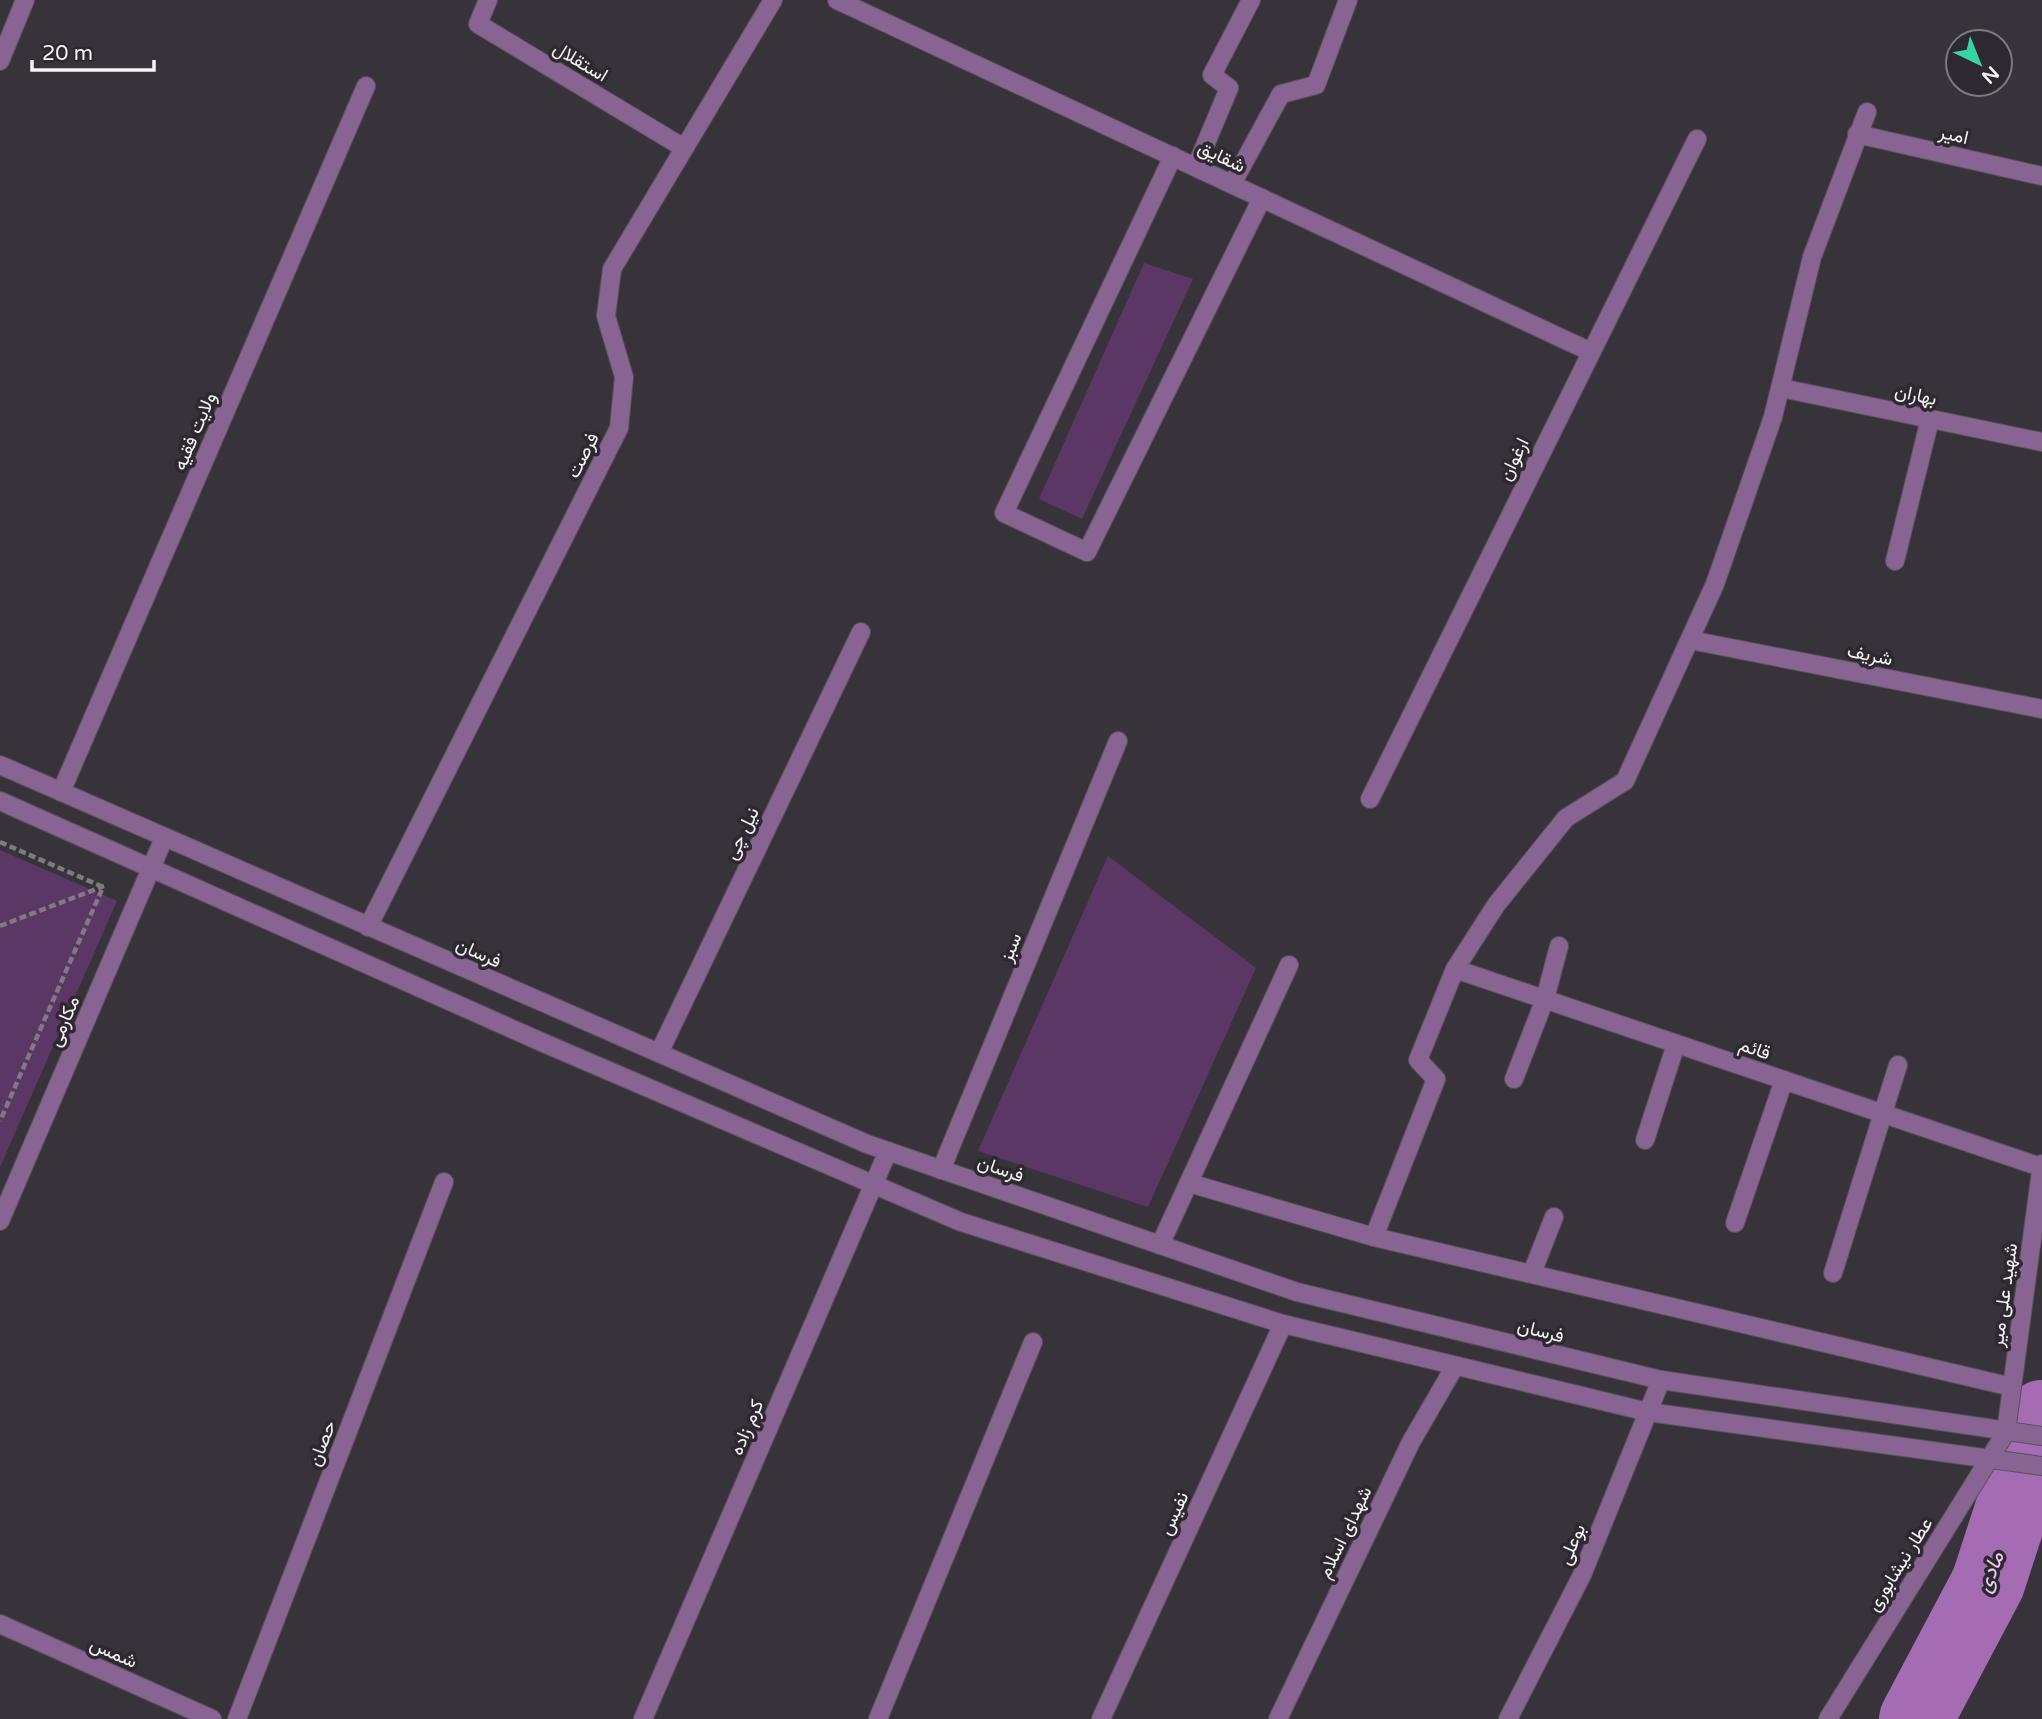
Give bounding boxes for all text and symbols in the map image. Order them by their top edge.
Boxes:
scale bar [32,28,154,72]
north arrow [1944,28,2014,98]
street label: استقلال [549,37,612,87]
text: 20 m [42,41,93,66]
text: N [1977,61,2003,88]
street label: امیر [1936,121,1971,149]
street label: شقایق [1194,136,1249,177]
street label: بهاران [1893,380,1939,410]
street label: ولایت فقیه [169,389,221,474]
street label: فرصت [562,429,604,482]
street label: ارغوان [1494,434,1534,485]
street label: شریف [1845,640,1894,670]
street label: نیل چی [720,804,766,864]
street label: سبز [995,930,1027,966]
street label: فرسان [452,933,505,973]
street label: مکارمی [44,993,84,1050]
street label: قائم [1736,1033,1773,1065]
street label: فرسان [975,1151,1027,1187]
street label: شهید علی میر [1986,1242,2022,1349]
street label: فرسان [1515,1315,1566,1347]
street label: کرم زاده [725,1396,769,1459]
street label: حصان [303,1418,341,1469]
street label: شهدای اسلام [1313,1483,1377,1582]
street label: نفیس [1154,1488,1193,1539]
street label: عطار نیشابوری [1862,1514,1937,1615]
street label: بوعلی [1554,1521,1590,1568]
water label: مادی [1971,1548,2010,1596]
street label: شمس [87,1633,141,1673]

